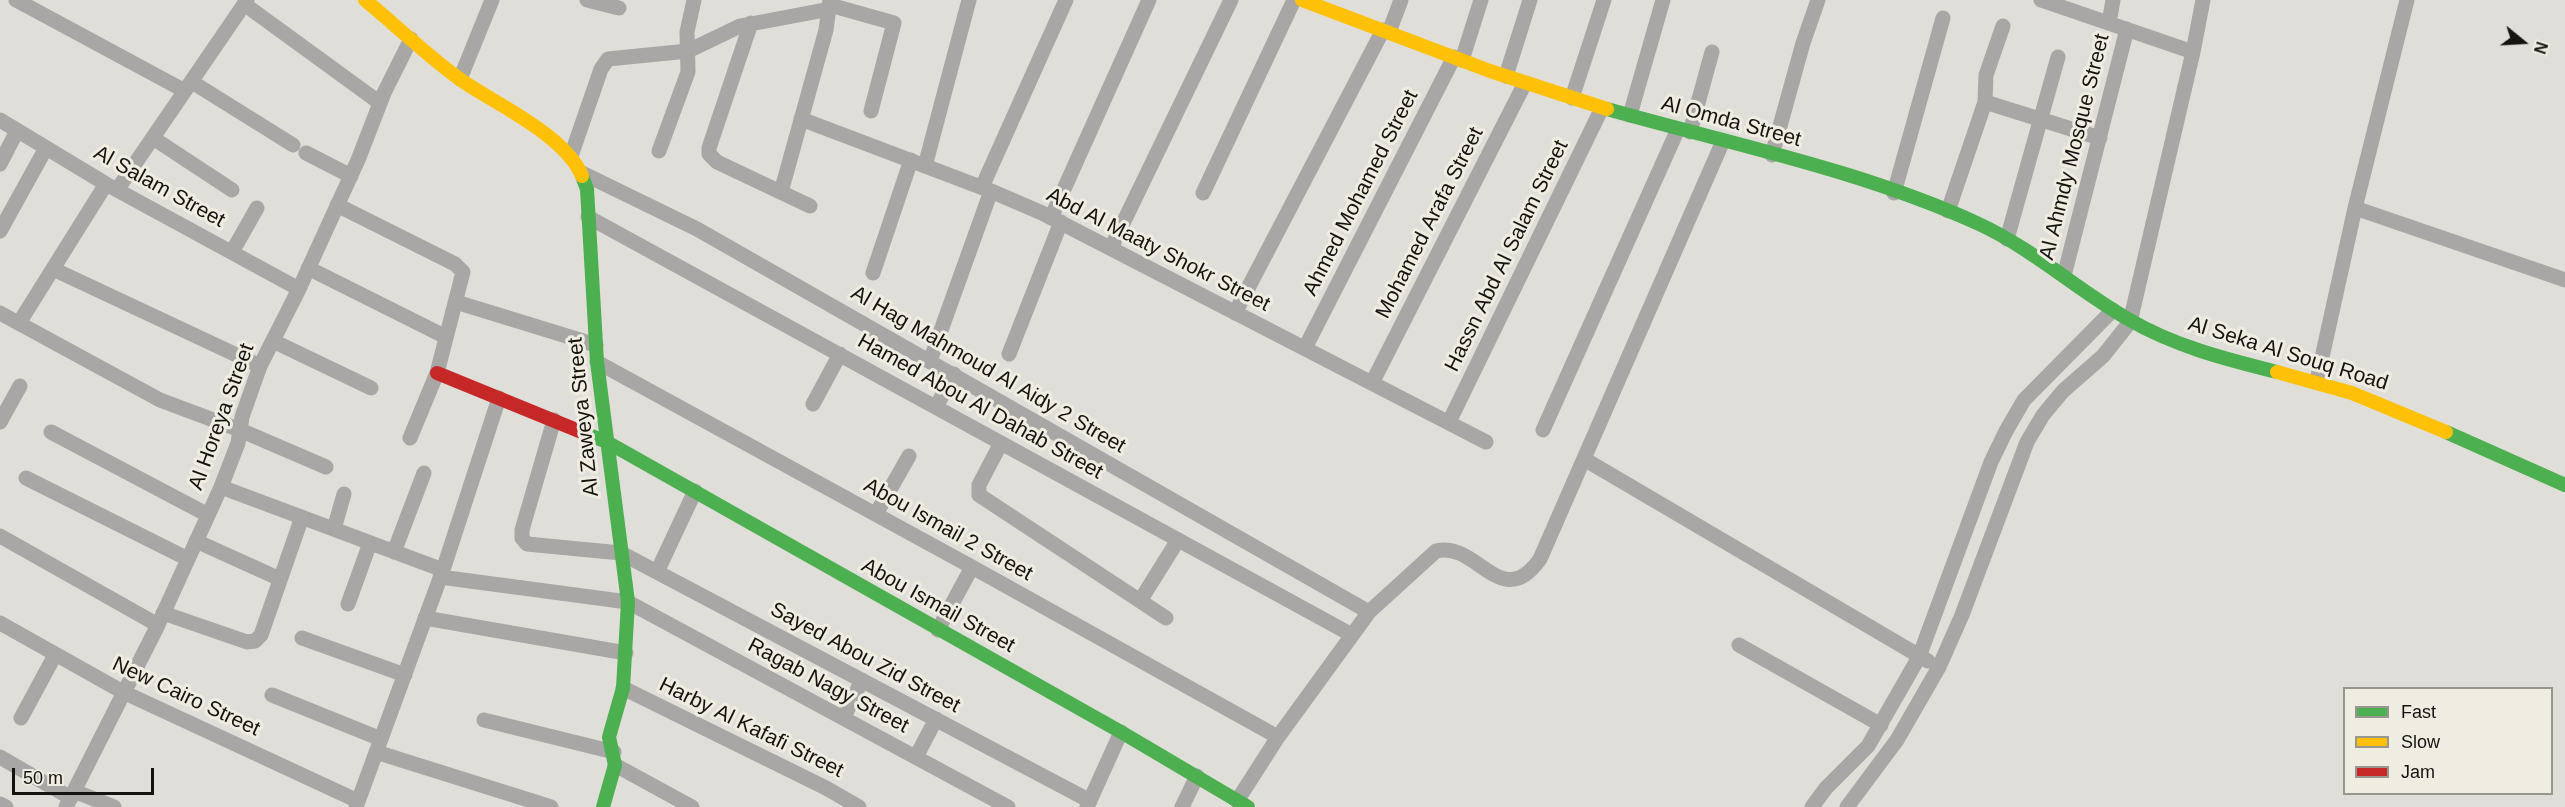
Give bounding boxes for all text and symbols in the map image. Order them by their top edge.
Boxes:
north arrow [2493,12,2553,72]
street label: Al Ahmdy Mosque Street [2035,31,2115,263]
text: N [2531,40,2550,56]
street label: Ahmed Mohamed Street [1298,86,1424,300]
street label: Al Omda Street [1658,91,1804,153]
street label: Mohamed Arafa Street [1371,123,1489,323]
street label: Hassn Abd Al Salam Street [1440,136,1574,376]
street label: Al Salam Street [89,141,229,233]
street label: Abd Al Maaty Shokr Street [1042,183,1274,317]
street label: Al Hag Mahmoud Al Aidy 2 Street [846,281,1130,459]
street label: Al Seka Al Souq Road [2185,312,2391,396]
street label: Hamed Abou Al Dahab Street [853,329,1107,485]
street label: Al Zaweya Street [563,336,605,498]
street label: Al Horeya Street [184,340,260,494]
street label: Abou Ismail 2 Street [859,473,1037,587]
street label: Abou Ismail Street [857,553,1019,659]
street label: Sayed Abou Zid Street [766,597,964,719]
street label: Ragab Nagy Street [743,633,913,739]
street label: New Cairo Street [108,652,264,742]
street label: Harby Al Kafafi Street [655,672,847,784]
legend [2343,687,2553,795]
text: Fast [2401,702,2436,722]
text: Slow [2401,732,2440,752]
scale bar [15,756,158,794]
text: Jam [2401,762,2435,782]
text: 50 m [23,768,63,788]

